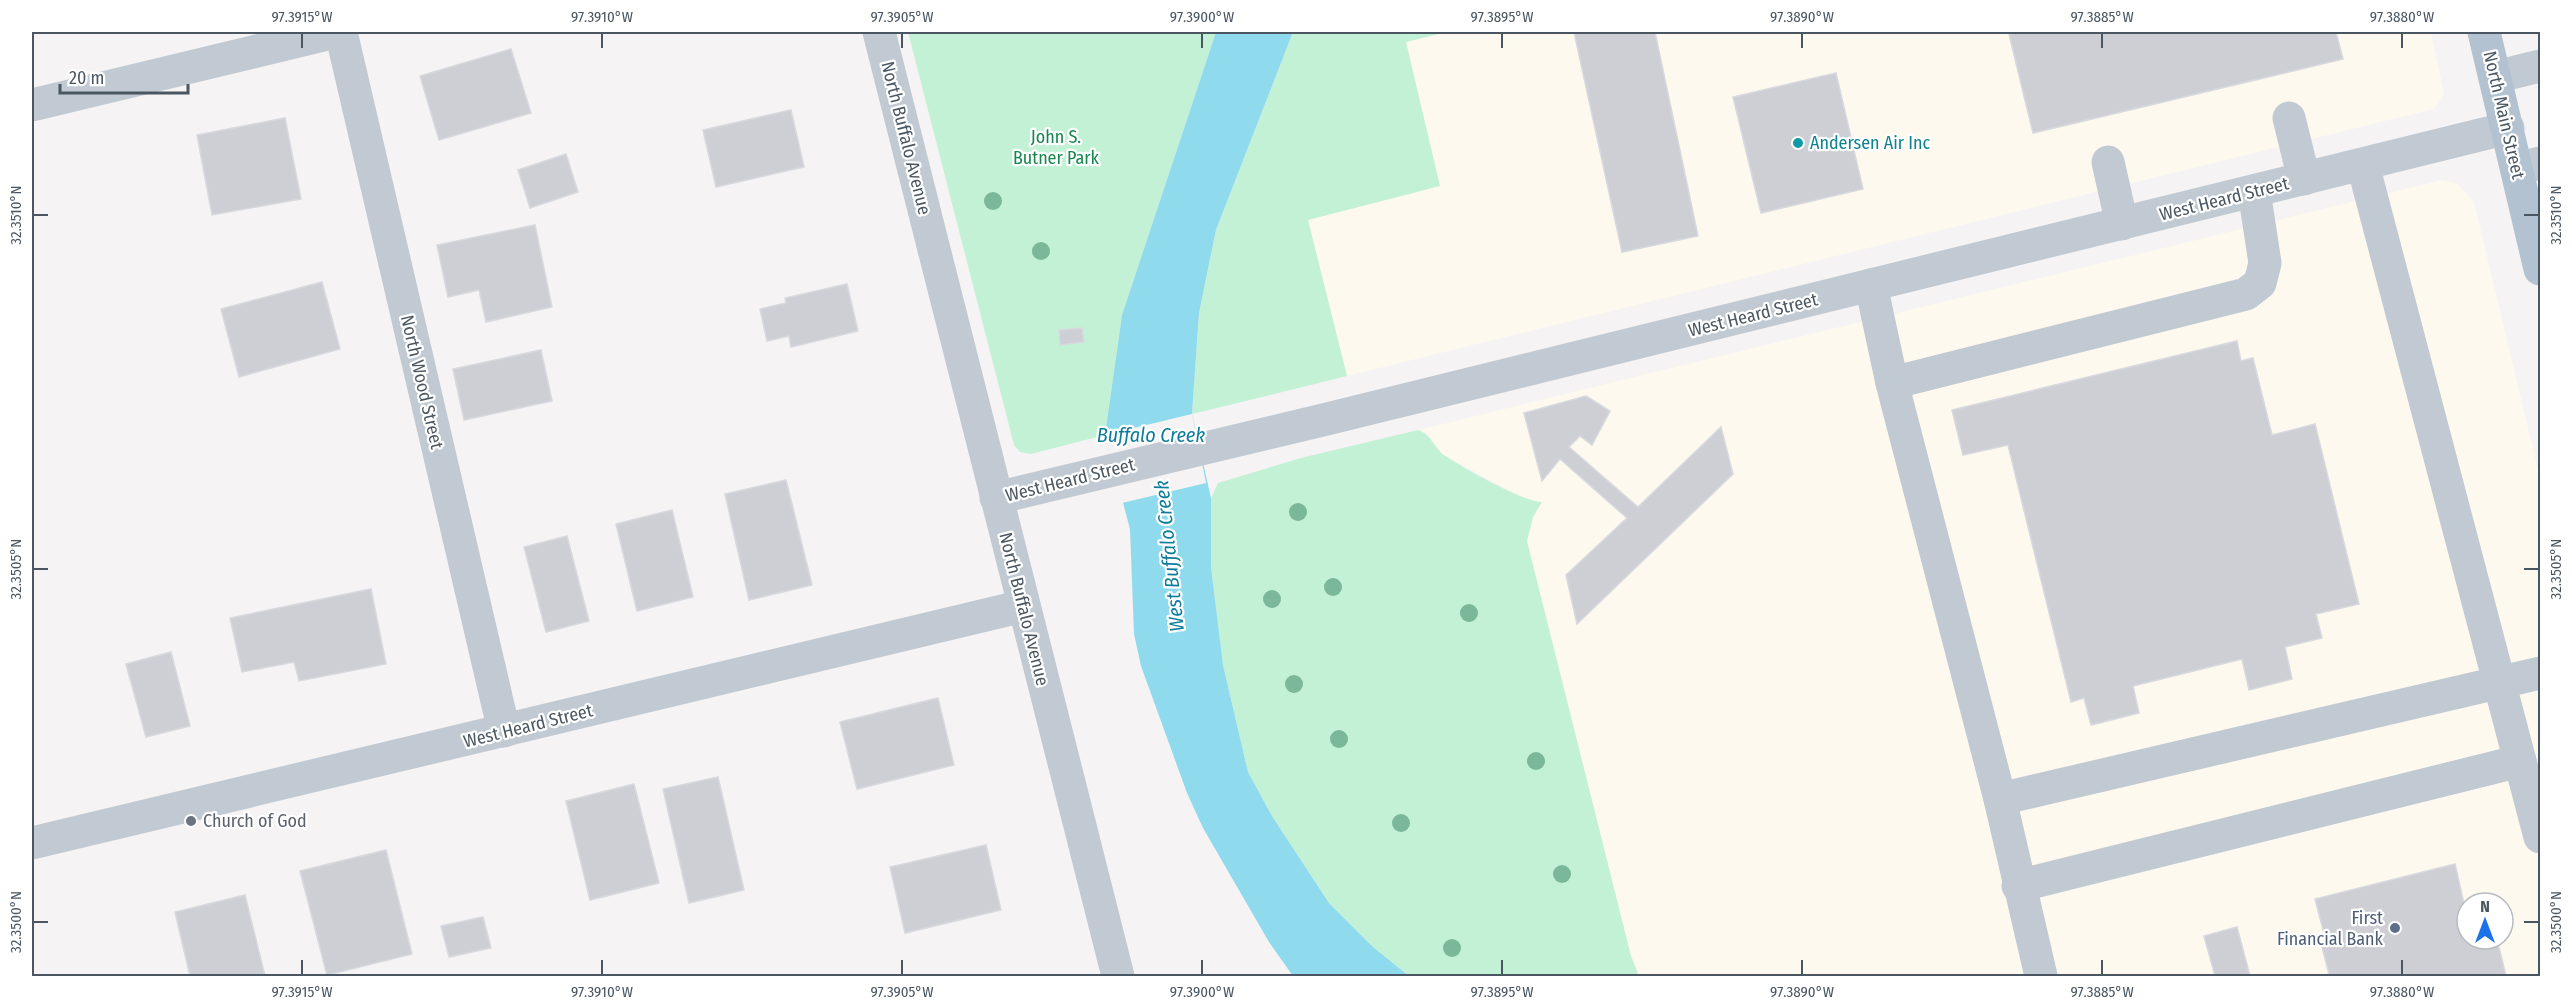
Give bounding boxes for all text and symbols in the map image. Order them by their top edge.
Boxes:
text: 97.3915°W [272,8,332,26]
text: 97.3910°W [571,8,633,26]
text: 97.3905°W [870,8,934,26]
text: 97.3900°W [1170,8,1234,26]
text: 97.3895°W [1471,8,1533,26]
text: 97.3890°W [1770,8,1834,26]
text: 97.3885°W [2070,8,2134,26]
text: 97.3880°W [2370,8,2434,26]
street label: North Main Street [2479,49,2529,181]
scale bar [60,57,188,95]
street label: North Buffalo Avenue [876,59,936,217]
text: 20 m [69,67,104,89]
park label: John S. Butner Park [1013,126,1100,169]
place label: Andersen Air Inc [1810,132,1931,154]
marker: Andersen Air Inc [1791,136,1805,150]
street label: West Heard Street [2157,172,2291,226]
text: 32.3510°N [7,185,25,245]
text: 32.3510°N [2547,185,2565,245]
street label: West Heard Street [1686,288,1820,342]
street label: North Wood Street [396,313,448,451]
water label: Buffalo Creek [1097,423,1205,447]
street label: West Heard Street [1003,453,1137,507]
water label: West Buffalo Creek [1149,479,1189,633]
street label: North Buffalo Avenue [994,530,1054,688]
text: 32.3505°N [7,539,25,599]
text: 32.3505°N [2547,539,2565,599]
street label: West Heard Street [461,699,595,753]
place label: Church of God [203,810,307,832]
marker: Church of God [184,814,198,828]
text: 32.3500°N [7,891,25,953]
north arrow [2455,891,2515,951]
text: 32.3500°N [2547,891,2565,953]
text: N [2480,897,2490,916]
place label: First Financial Bank [2277,907,2384,950]
marker: First Financial Bank [2388,921,2402,935]
text: 97.3915°W [272,983,332,1001]
text: 97.3910°W [571,983,633,1001]
text: 97.3905°W [870,983,934,1001]
text: 97.3900°W [1170,983,1234,1001]
text: 97.3895°W [1471,983,1533,1001]
text: 97.3890°W [1770,983,1834,1001]
text: 97.3885°W [2070,983,2134,1001]
text: 97.3880°W [2370,983,2434,1001]

